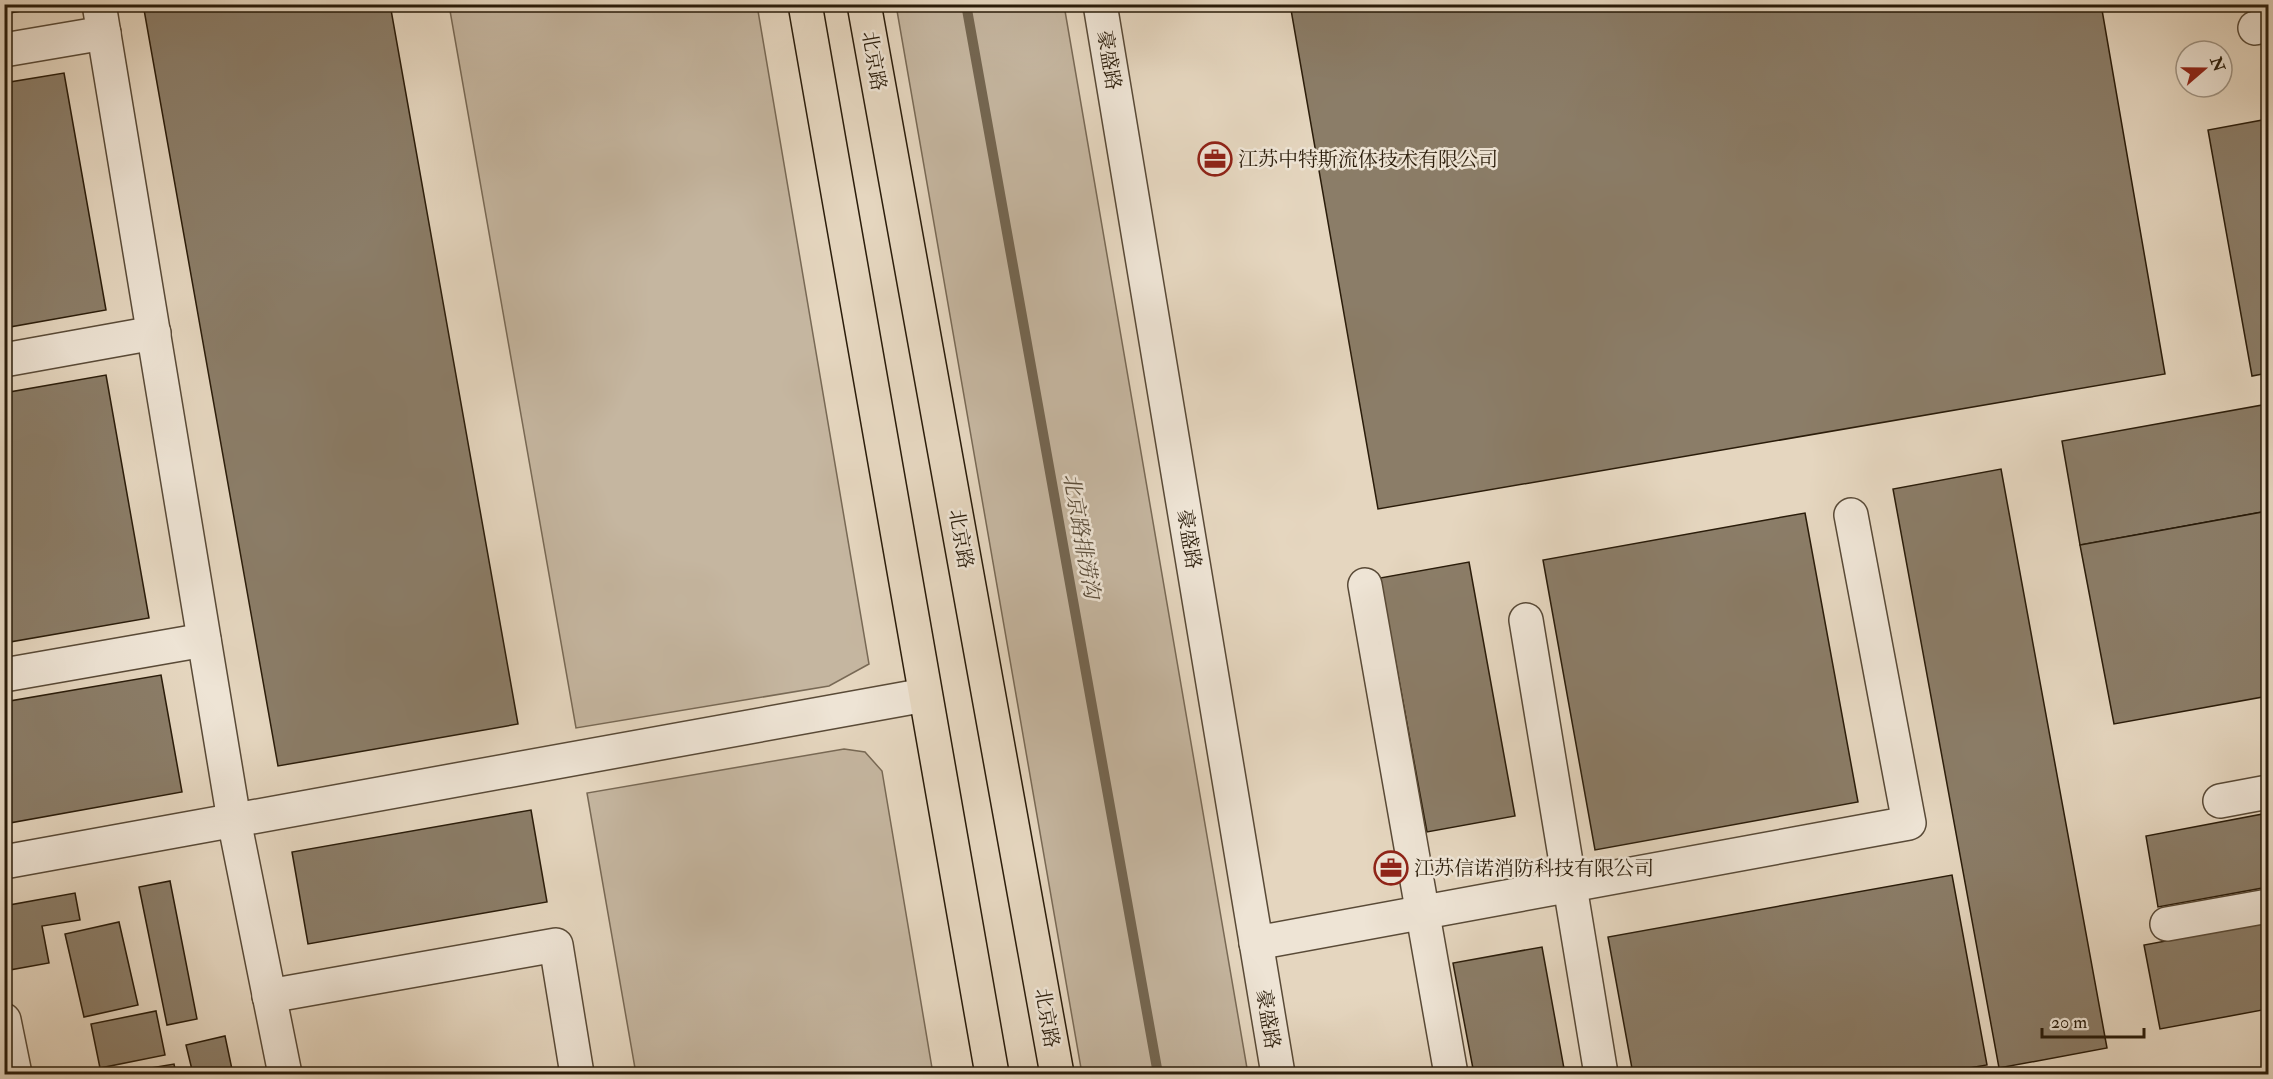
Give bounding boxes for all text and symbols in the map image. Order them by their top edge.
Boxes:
street label: 豪盛路 [1092,28,1126,92]
street label: 北京路 [856,29,892,93]
north arrow [2174,39,2234,99]
text: N [2205,53,2229,75]
office icon: 江苏中特斯流体技术有限公司 [1197,141,1233,177]
place label: 江苏中特斯流体技术有限公司 [1238,147,1498,172]
water label: 北京路排涝沟 [1057,472,1106,603]
street label: 北京路 [943,507,979,571]
street label: 豪盛路 [1172,507,1206,571]
office icon: 江苏信诺消防科技有限公司 [1373,850,1409,886]
place label: 江苏信诺消防科技有限公司 [1414,856,1654,881]
street label: 北京路 [1029,986,1065,1050]
street label: 豪盛路 [1251,987,1285,1051]
scale bar [2042,1001,2144,1039]
text: 20 m [2051,1011,2087,1034]

